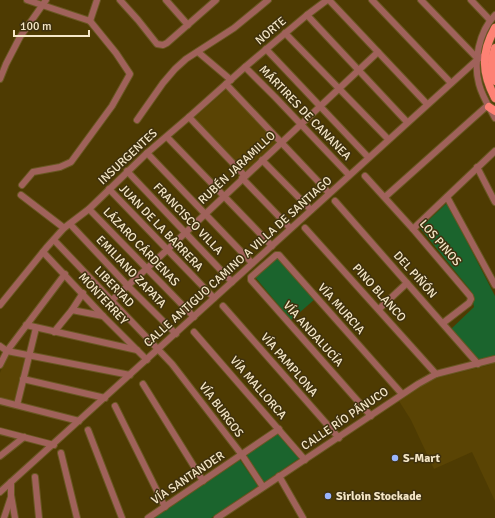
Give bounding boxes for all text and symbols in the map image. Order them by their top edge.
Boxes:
scale bar [14,12,89,38]
street label: NORTE [252,14,290,48]
text: 100 m [20,19,52,34]
street label: MÁRTIRES DE CANANEA [256,62,355,164]
street label: INSURGENTES [95,126,161,188]
street label: RUBÉN JARAMILLO [195,128,279,208]
street label: CALLE ANTIGUO CAMINO A VILLA DE SANTIAGO [141,173,335,351]
street label: FRANCISCO VILLA [150,180,227,259]
street label: JUAN DE LA BARRERA [116,181,207,275]
street label: LÁZARO CÁRDENAS [100,205,183,290]
street label: LOS PINOS [416,217,464,269]
street label: EMILIANO ZAPATA [93,233,170,312]
street label: DEL PIÑÓN [390,248,440,302]
street label: PINO BLANCO [349,261,409,325]
street label: LIBERTAD [91,263,137,311]
street label: MONTERREY [75,270,131,328]
street label: VÍA MURCIA [314,280,368,338]
street label: VÍA ANDALUCÍA [280,298,347,370]
street label: VÍA PAMPLONA [257,330,321,400]
street label: VÍA MALLORCA [226,353,290,423]
street label: VÍA BURGOS [195,380,247,441]
street label: CALLE RÍO PÁNUCO [298,384,392,454]
street label: VÍA SANTANDER [149,448,227,508]
place label: S-Mart [403,451,441,466]
marker: S-Mart [390,453,400,463]
place label: Sirloin Stockade [336,489,422,504]
marker: Sirloin Stockade [323,491,333,501]

